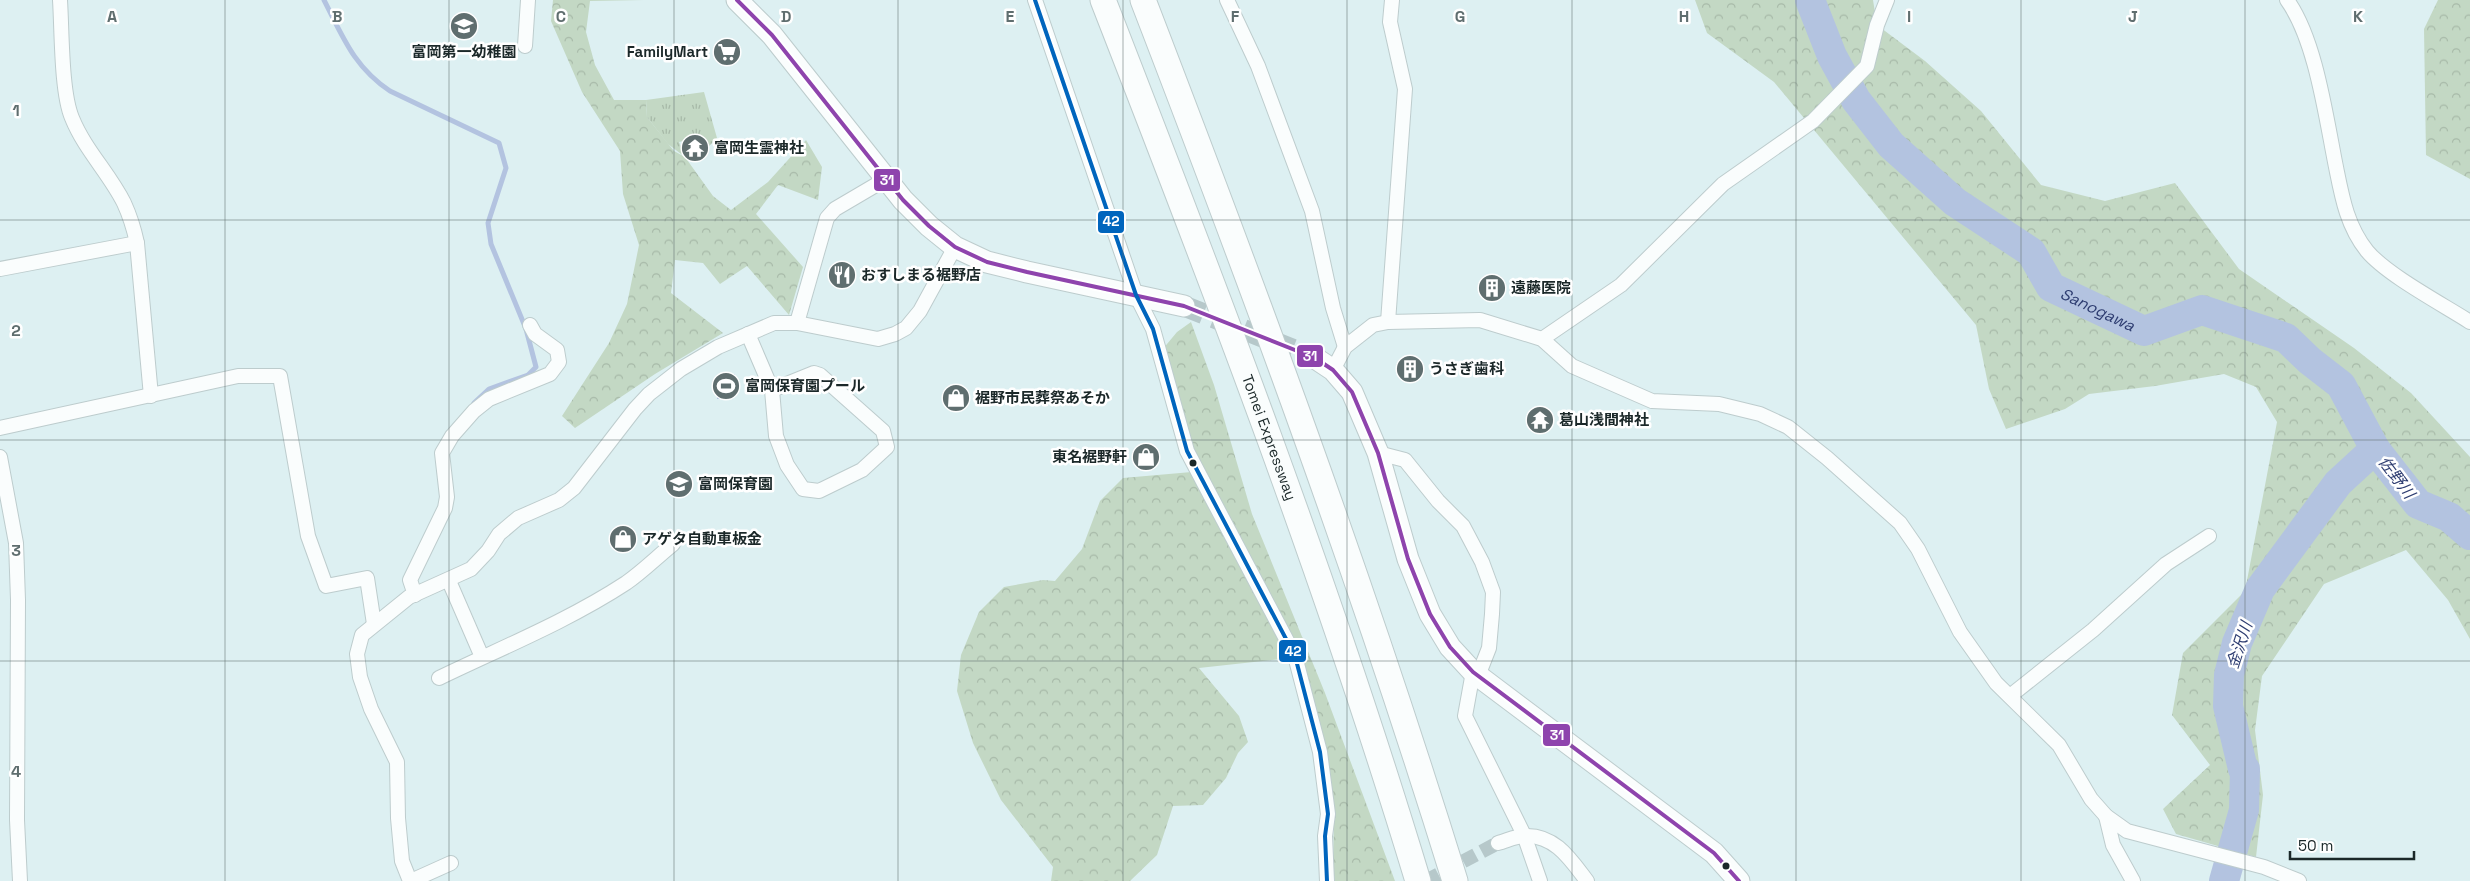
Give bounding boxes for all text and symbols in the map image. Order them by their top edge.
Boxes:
text: A [107,6,117,27]
text: B [332,6,342,27]
text: C [556,6,566,27]
text: D [781,6,791,27]
text: E [1006,6,1015,27]
text: F [1231,6,1240,27]
text: G [1455,6,1465,27]
text: H [1679,6,1689,27]
text: I [1907,6,1911,27]
text: J [2128,6,2138,27]
text: K [2353,6,2363,27]
school or university icon: 富岡第一幼稚園 [449,11,479,41]
supermarket icon: FamilyMart [712,37,742,67]
place label: 富岡第一幼稚園 [411,42,517,61]
place label: FamilyMart [627,42,708,61]
text: 1 [12,100,20,121]
temple icon: 富岡生霊神社 [680,133,710,163]
place label: 富岡生霊神社 [714,138,804,157]
line badge: 31 [873,168,901,192]
text: 31 [880,171,894,189]
line badge: 42 [1097,210,1125,234]
text: 42 [1102,212,1120,230]
restaurant icon: おすしまる裾野店 [827,260,857,290]
place label: おすしまる裾野店 [861,265,981,284]
building icon: 遠藤医院 [1477,273,1507,303]
place label: 遠藤医院 [1511,278,1571,297]
water label: Sanogawa [2057,283,2139,336]
text: 2 [11,320,21,341]
line badge: 31 [1296,344,1324,368]
text: 31 [1303,347,1317,365]
building icon: うさぎ歯科 [1395,354,1425,384]
place label: うさぎ歯科 [1429,359,1504,378]
sports icon: 富岡保育園プール [711,371,741,401]
street label: Tomei Expressway [1238,372,1301,503]
place label: 富岡保育園プール [745,376,865,395]
shop icon: 裾野市民葬祭あそか [941,383,971,413]
place label: 裾野市民葬祭あそか [975,388,1110,407]
temple icon: 葛山浅間神社 [1525,405,1555,435]
place label: 葛山浅間神社 [1559,410,1649,429]
shop icon: 東名裾野軒 [1131,442,1161,472]
place label: 東名裾野軒 [1052,447,1127,466]
water label: 佐野川 [2374,452,2421,504]
unlabelled marker [1188,458,1198,468]
school or university icon: 富岡保育園 [664,469,694,499]
place label: 富岡保育園 [698,474,773,493]
shop icon: アゲタ自動車板金 [608,524,638,554]
place label: アゲタ自動車板金 [642,529,762,548]
text: 3 [11,540,21,561]
water label: 金沢川 [2222,617,2257,671]
line badge: 42 [1278,639,1307,663]
text: 42 [1284,642,1302,660]
line badge: 31 [1542,723,1571,747]
text: 31 [1550,726,1564,744]
text: 4 [11,761,21,782]
scale bar [2290,828,2414,860]
text: 50 m [2298,836,2333,855]
unlabelled marker [1721,861,1731,871]

